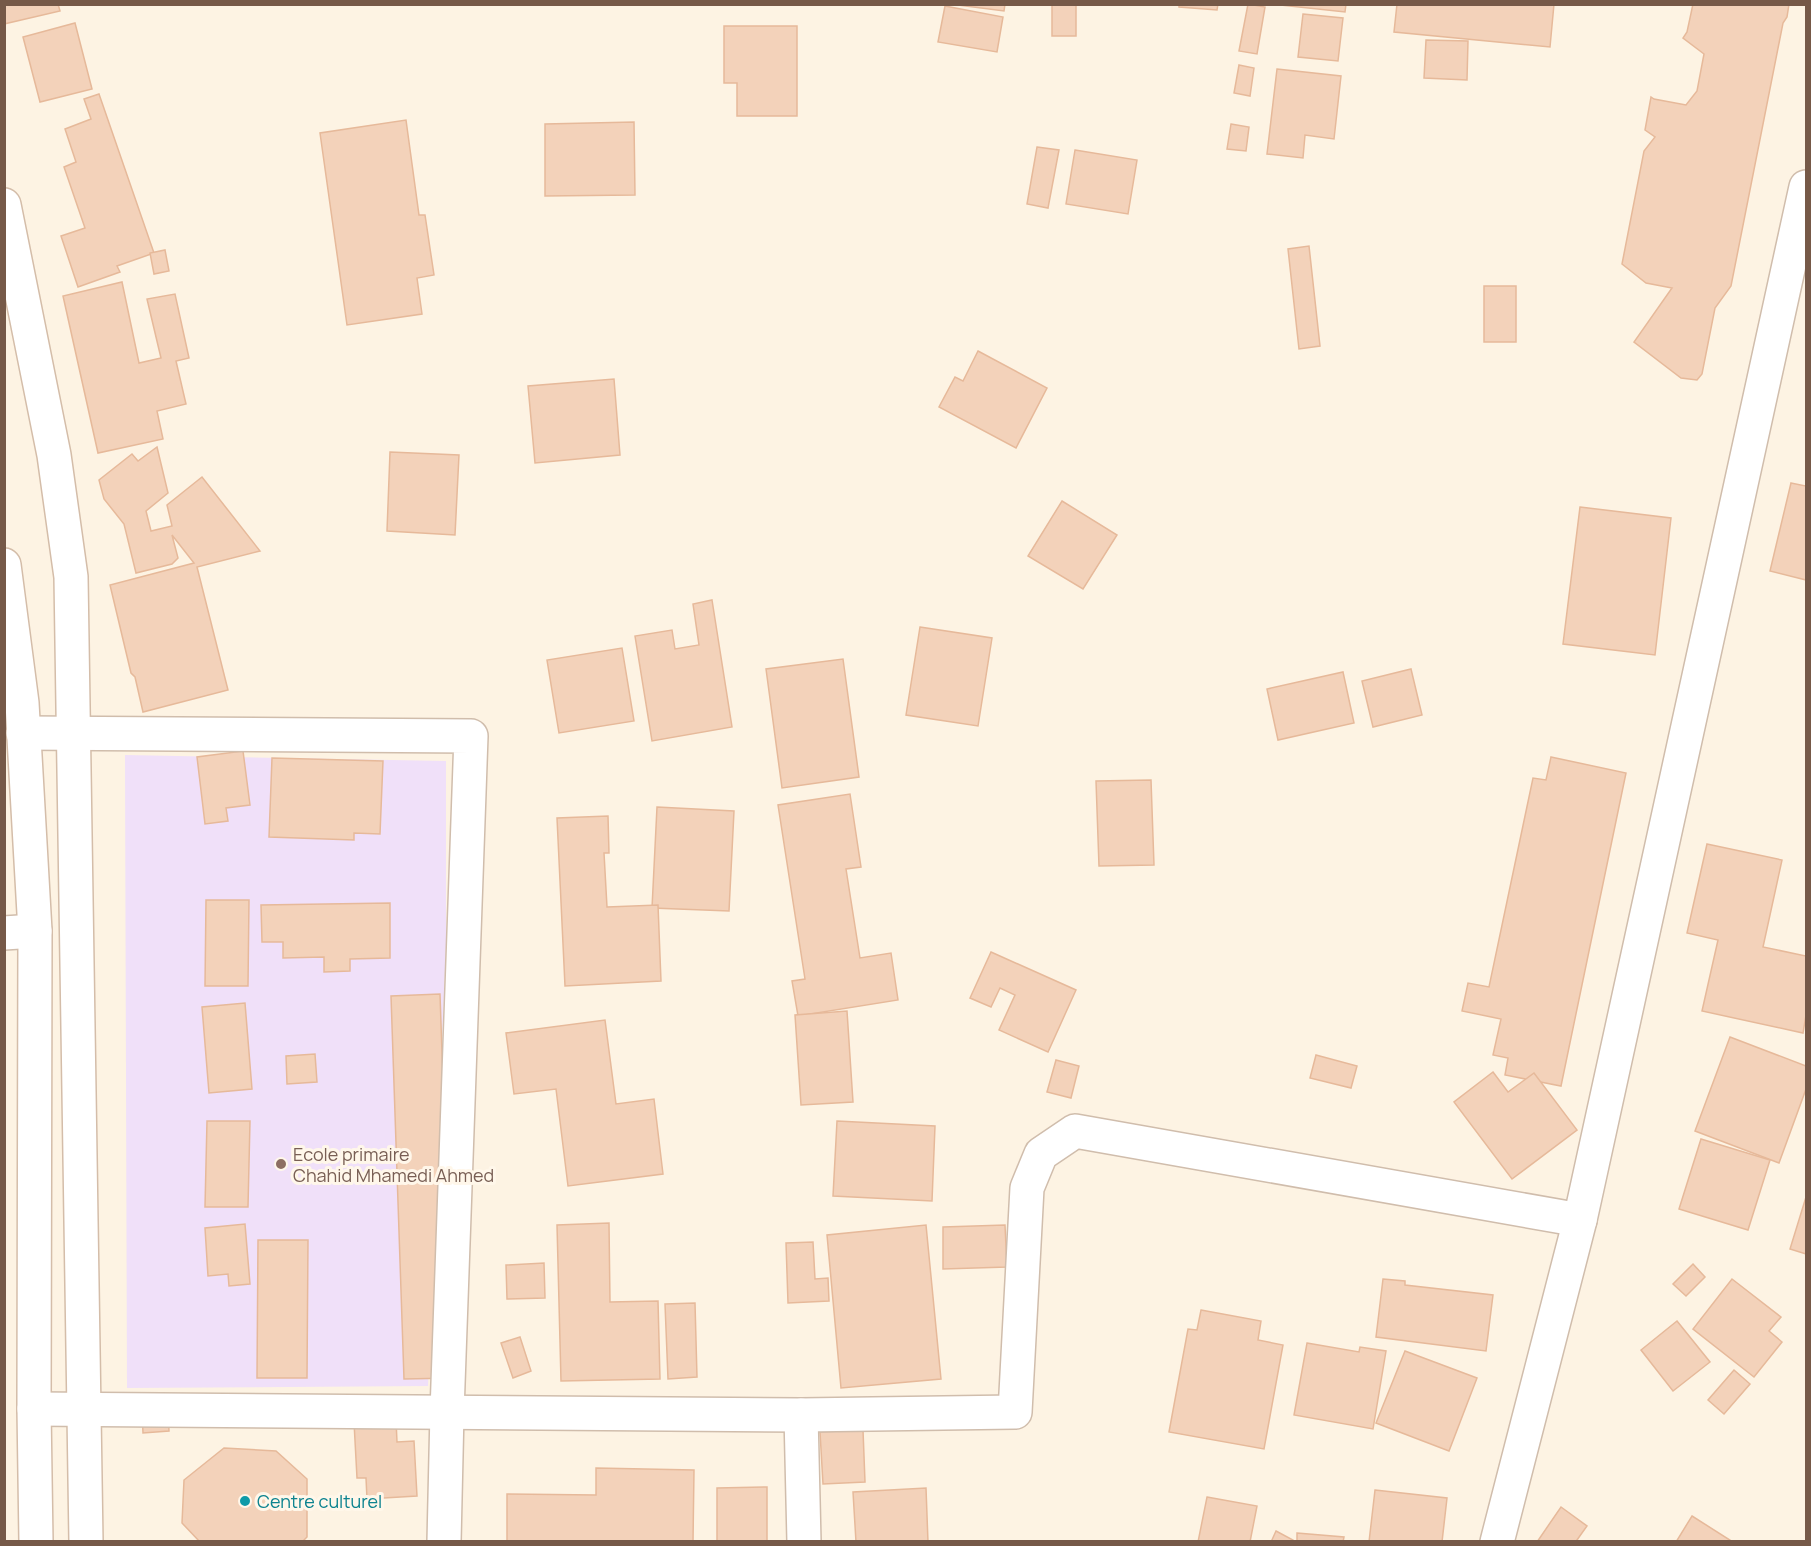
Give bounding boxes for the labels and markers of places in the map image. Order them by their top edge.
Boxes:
place label: Ecole primaire Chahid Mhamedi Ahmed [293,1142,494,1187]
marker: Ecole primaire Chahid Mhamedi Ahmed [274,1157,288,1171]
place label: Centre culturel [257,1489,382,1513]
marker: Centre culturel [238,1494,252,1508]

